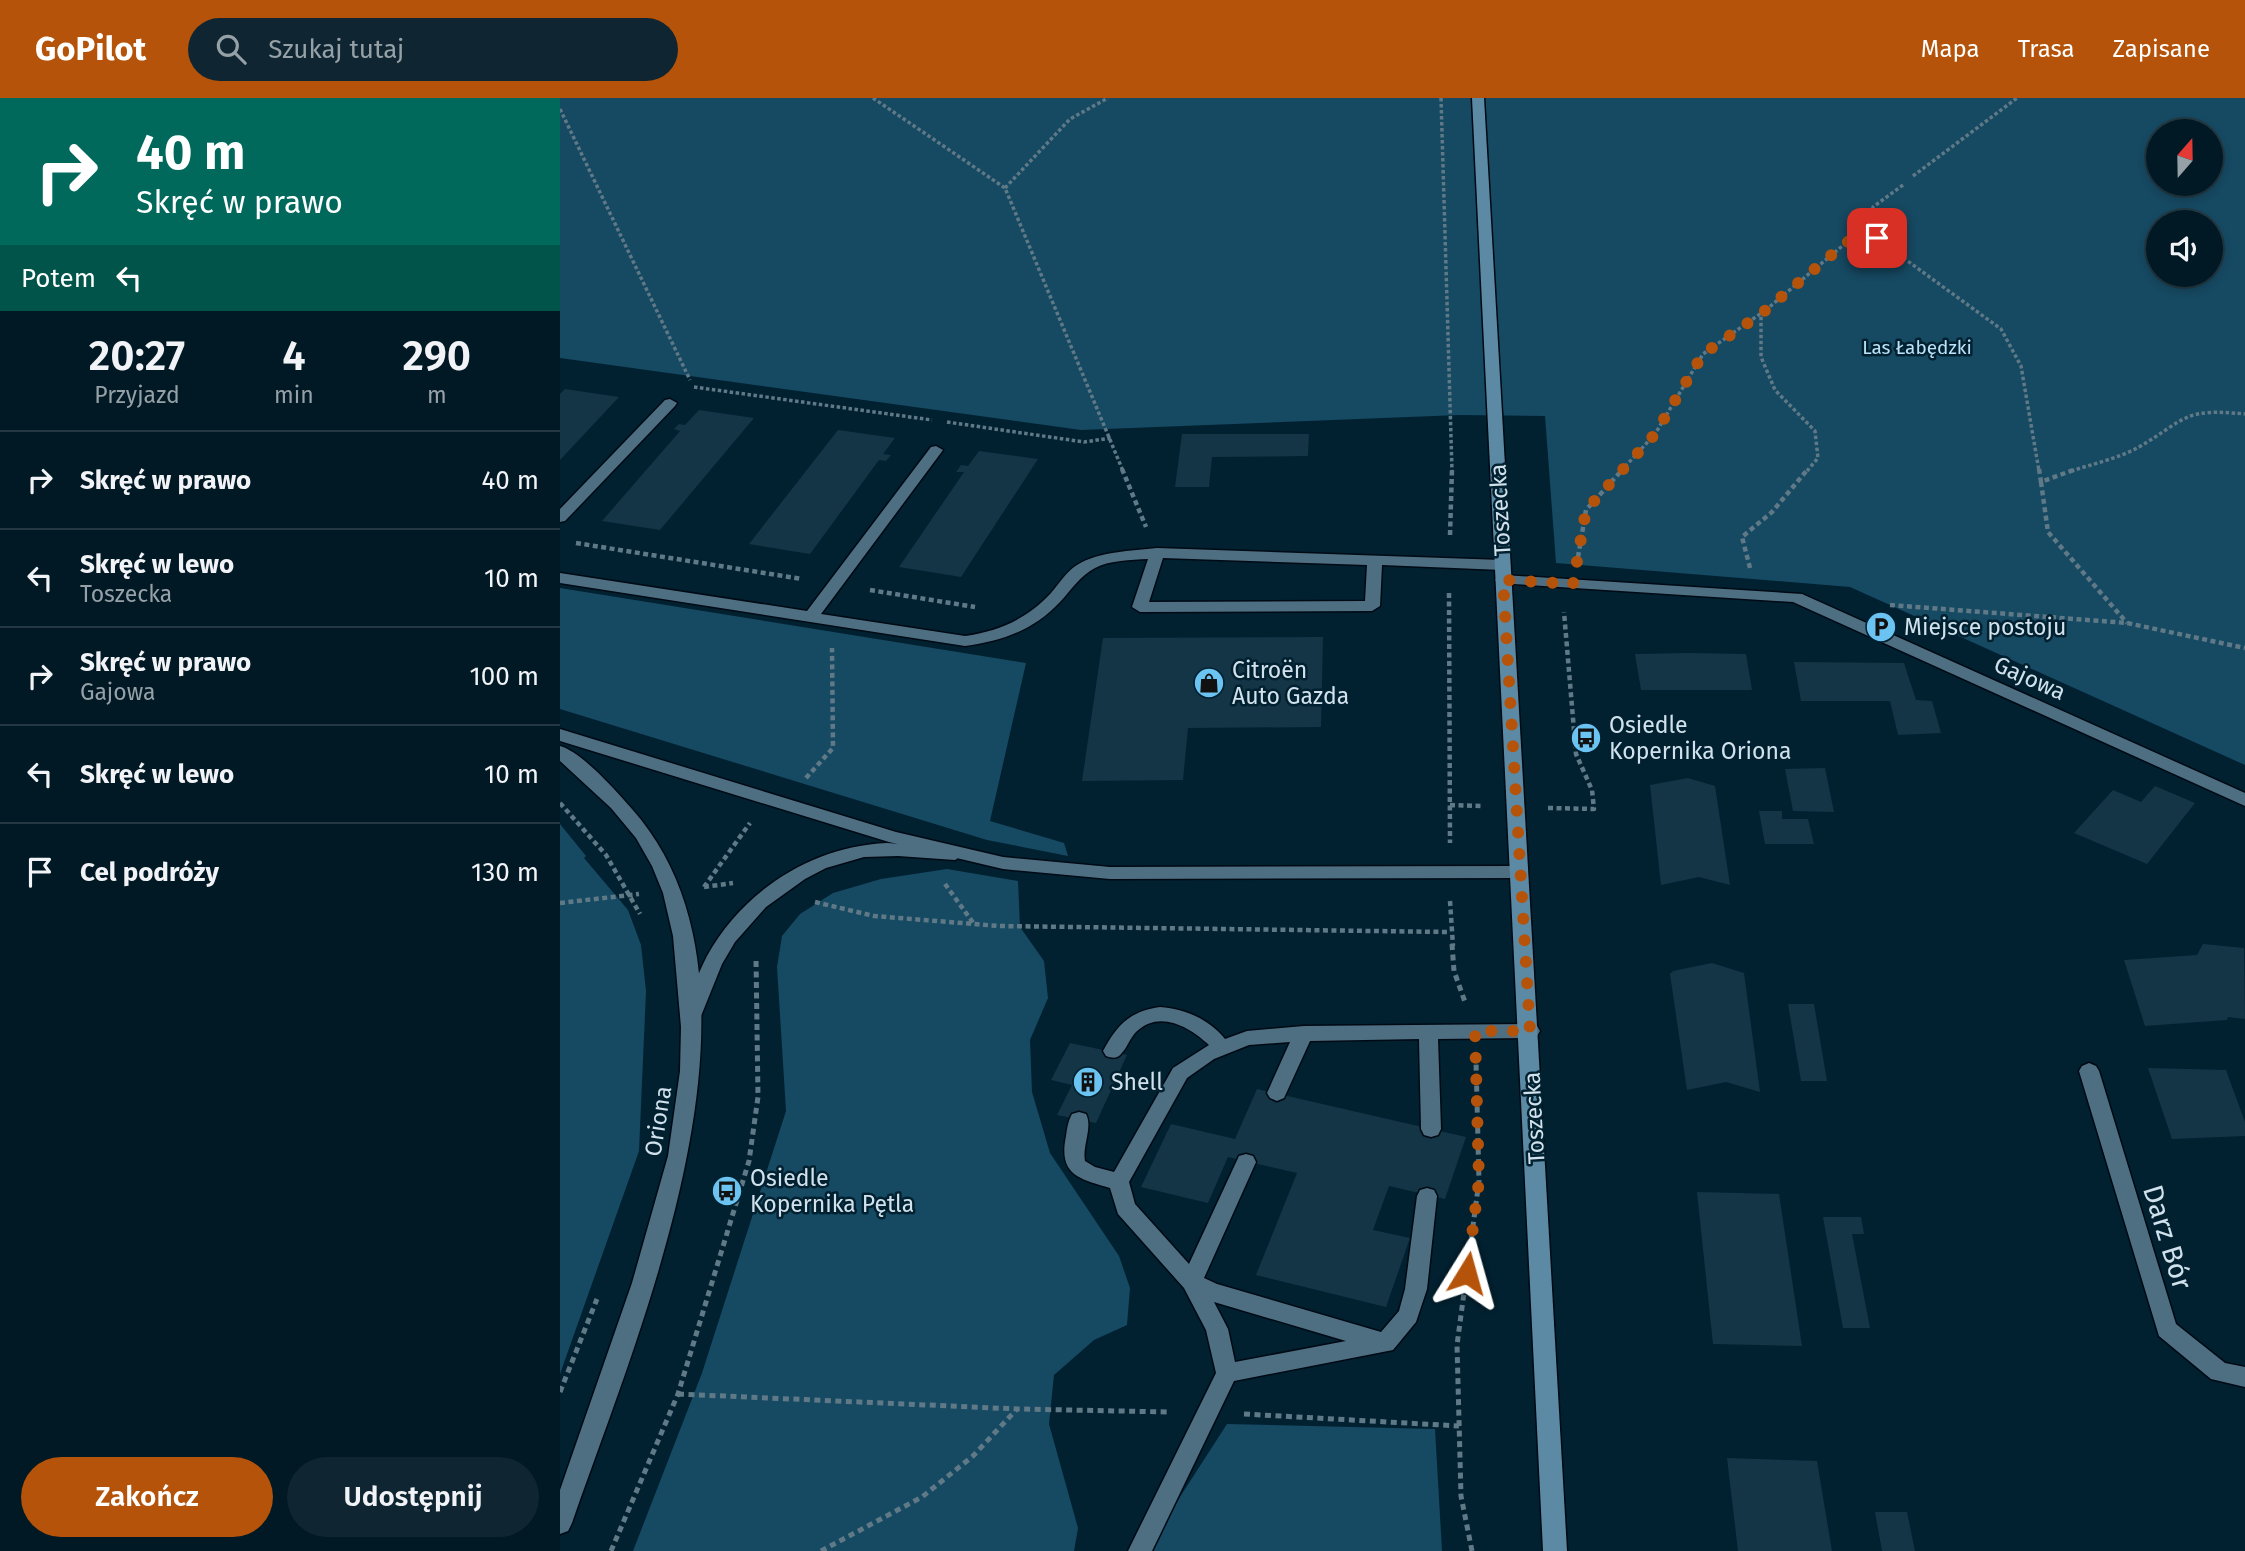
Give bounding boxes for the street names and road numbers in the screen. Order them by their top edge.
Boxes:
street label: Toszecka [1484,463,1516,557]
street label: Gajowa [1990,650,2070,706]
street label: Toszecka [1518,1071,1550,1165]
street label: Oriona [639,1084,677,1158]
street label: Darz Bór [2136,1181,2199,1293]

